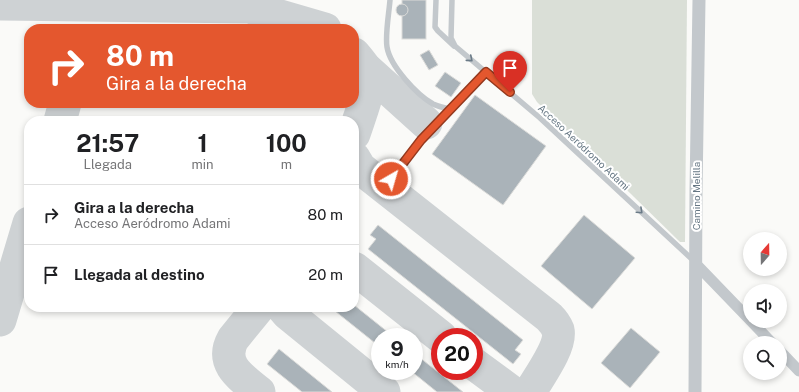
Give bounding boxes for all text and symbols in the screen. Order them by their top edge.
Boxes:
text: 80 m [106,39,174,72]
icon: right [40,40,92,92]
pin [493,51,527,92]
one-way arrow [466,55,473,62]
icon: arrive [499,57,521,79]
text: Gira a la derecha [106,73,247,94]
street label: Acceso Aeródromo Adami [536,102,632,192]
text: 21:57 [76,129,139,157]
text: 1 [197,129,208,157]
text: 100 [266,129,307,157]
text: Llegada [84,157,132,172]
text: min [192,157,214,172]
text: m [281,157,292,172]
position arrow [370,158,412,200]
street label: Camino Melilla [690,162,702,230]
text: Gira a la derecha [74,199,194,216]
icon: right [40,204,62,226]
text: 80 m [308,206,343,223]
one-way arrow [635,207,643,214]
text: Acceso Aeródromo Adami [74,216,230,231]
north arrow [743,232,787,276]
map controls [743,232,787,380]
icon: arrive [40,264,62,286]
text: Llegada al destino [74,266,205,283]
text: 20 m [308,266,343,283]
button: sound [743,284,787,328]
speed limit sign: 20 [431,328,483,380]
button: search [743,336,787,380]
text: 9 [390,337,404,361]
text: km/h [385,358,409,370]

